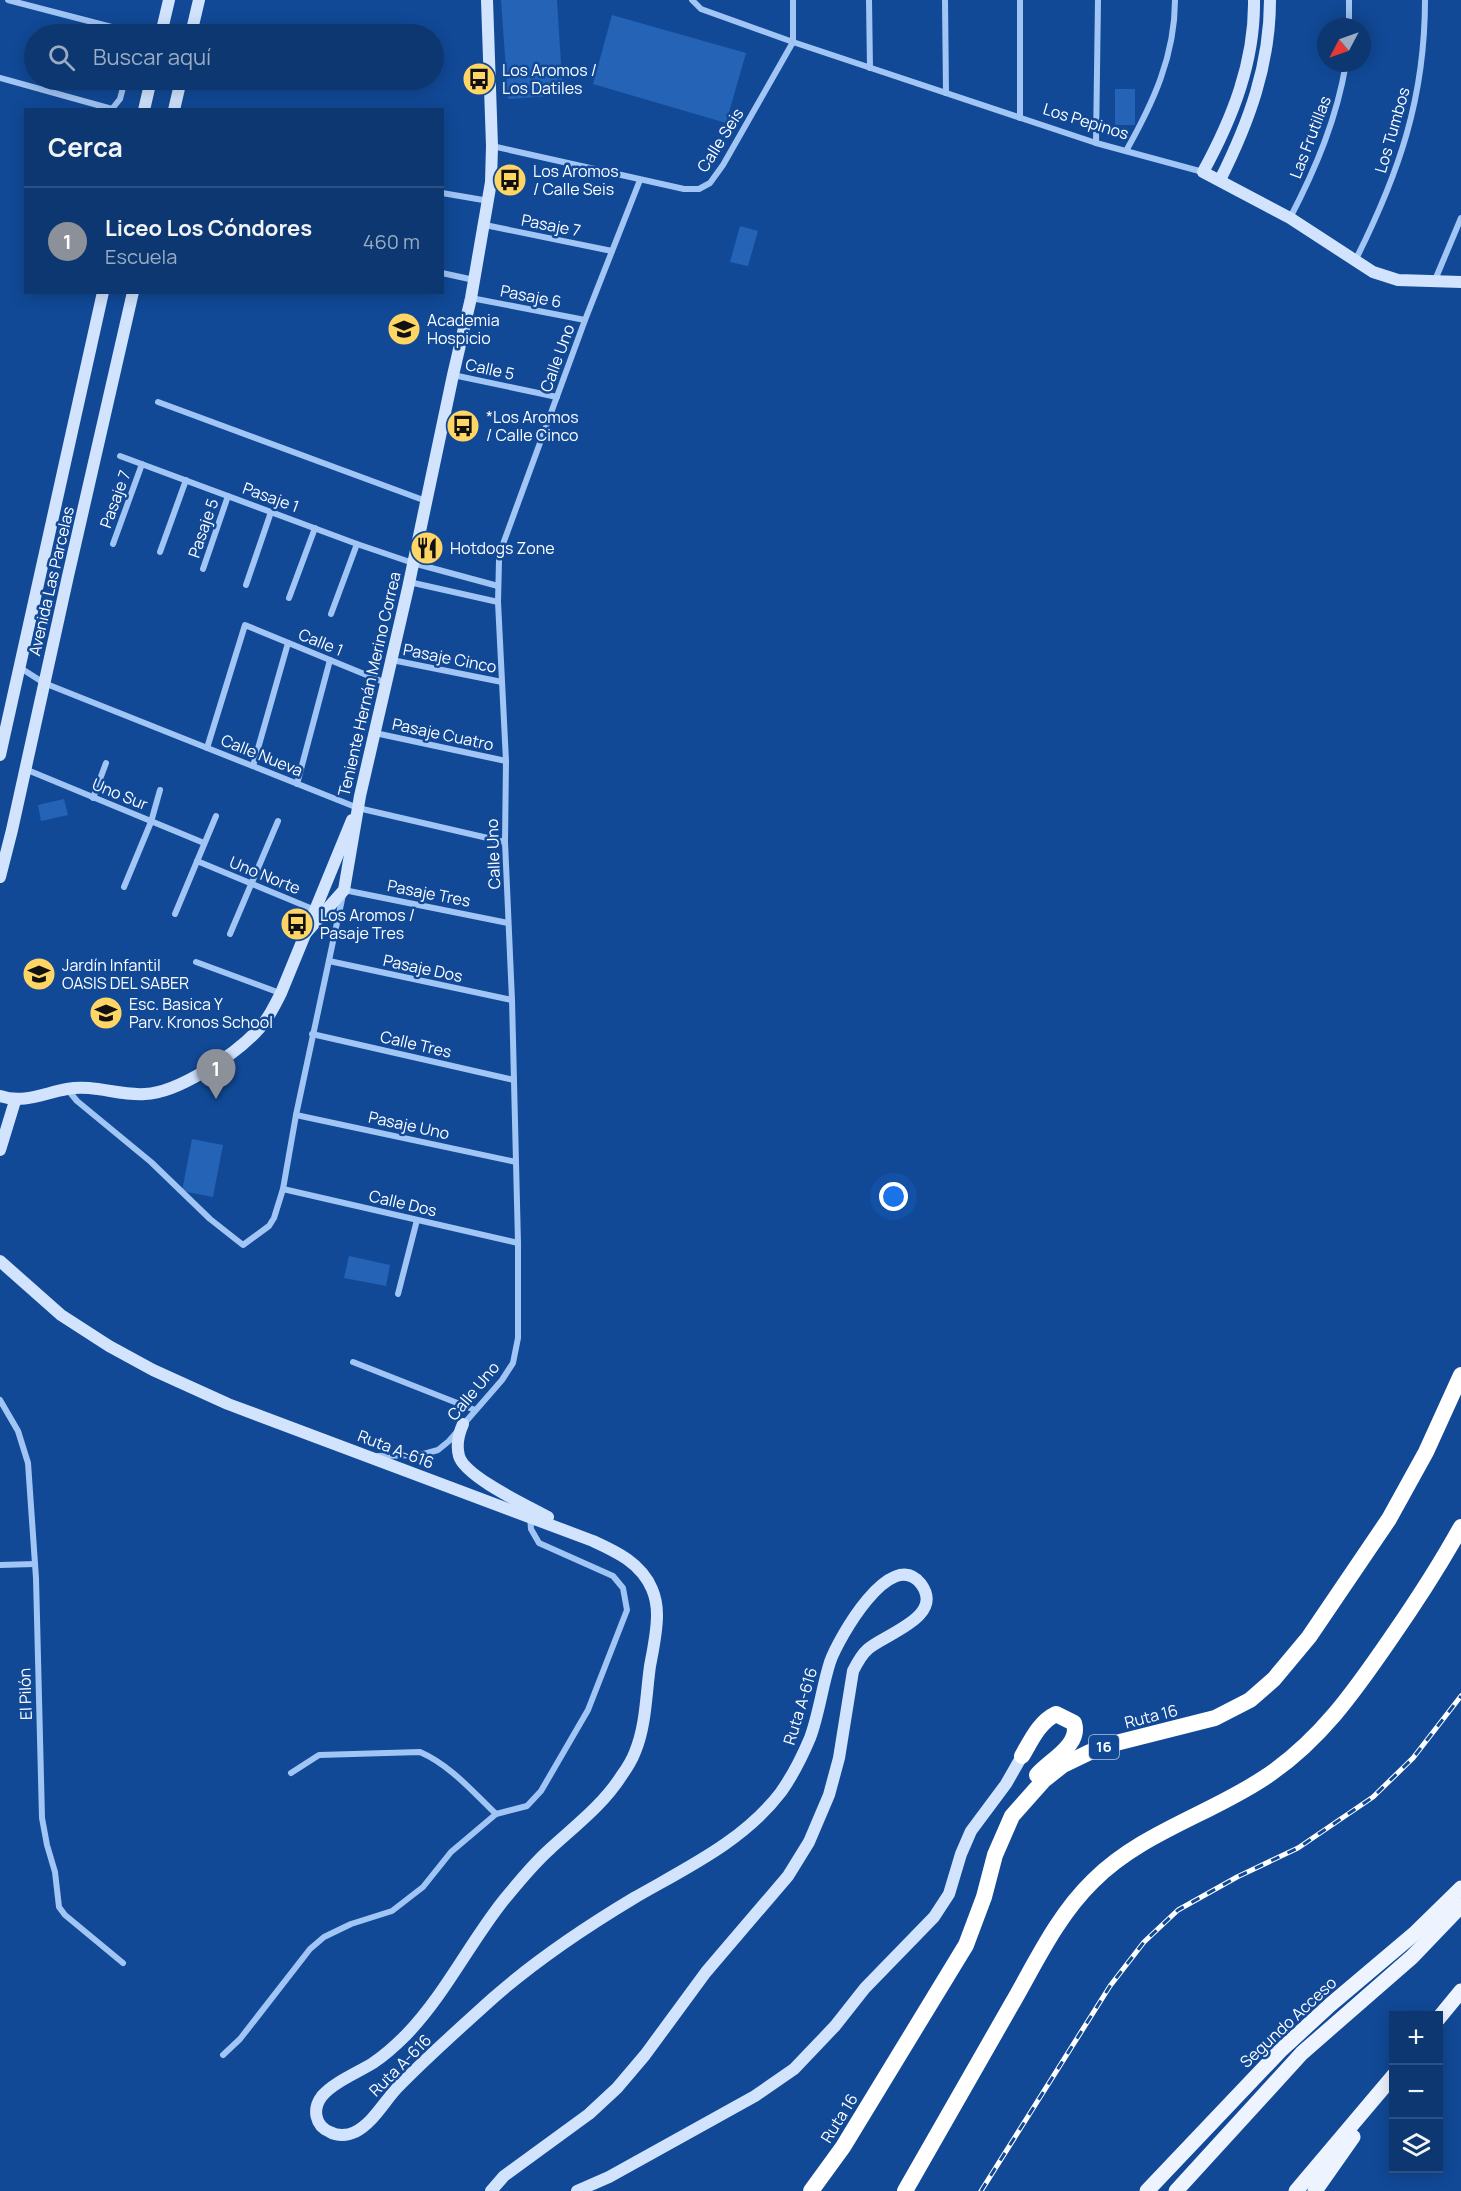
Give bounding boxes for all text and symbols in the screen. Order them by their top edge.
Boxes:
north arrow [1317,18,1371,72]
search box [24,24,444,90]
icon: search [45,41,78,74]
text: Buscar aquí [93,42,211,72]
place label: Los Aromos / Los Datiles [502,59,597,99]
bus stop icon: Los Aromos / Los Datiles [461,61,497,97]
street label: Los Tumbos [1369,85,1415,175]
street label: Las Frutillas [1284,92,1336,182]
street label: Los Pepinos [1041,98,1131,144]
street label: Calle Seis [692,104,748,176]
text: Cerca [48,129,123,165]
place label: Los Aromos / Calle Seis [533,160,619,200]
bus stop icon: Los Aromos / Calle Seis [492,162,528,198]
street label: Pasaje 7 [519,208,583,242]
text: Liceo Los Cóndores [105,213,312,243]
text: 1 [63,228,72,255]
text: 460 m [363,228,420,255]
text: Escuela [105,243,177,270]
street label: Pasaje 6 [498,279,564,313]
place label: Academia Hospicio [427,309,500,349]
school or university icon: Academia Hospicio [386,311,422,347]
street label: Calle Uno [535,321,579,395]
street label: Calle 5 [463,353,517,385]
place label: *Los Aromos / Calle Cinco [486,406,579,446]
bus stop icon: *Los Aromos / Calle Cinco [445,408,481,444]
street label: Pasaje 7 [94,467,136,531]
street label: Pasaje 1 [240,477,302,517]
street label: Pasaje 5 [183,495,223,561]
street label: Avenida Las Parcelas [23,504,79,658]
restaurant icon: Hotdogs Zone [409,530,445,566]
place label: Hotdogs Zone [450,537,555,559]
street label: Teniente Hernán Merino Correa [332,570,406,798]
street label: Calle 1 [295,623,347,661]
street label: Pasaje Cinco [401,638,499,678]
street label: Pasaje Cuatro [390,712,496,756]
street label: Calle Nueva [218,729,306,781]
street label: Uno Sur [89,773,151,815]
street label: Calle Uno [481,818,505,890]
street label: Uno Norte [226,851,304,899]
street label: Pasaje Tres [386,874,472,912]
place label: Los Aromos / Pasaje Tres [320,904,415,944]
bus stop icon: Los Aromos / Pasaje Tres [279,906,315,942]
street label: Pasaje Dos [381,949,465,987]
place label: Jardín Infantil OASIS DEL SABER [62,954,189,994]
school or university icon: Jardín Infantil OASIS DEL SABER [21,956,57,992]
place label: Esc. Basica Y Parv. Kronos School [129,993,273,1033]
school or university icon: Esc. Basica Y Parv. Kronos School [88,995,124,1031]
street label: Calle Tres [378,1025,454,1063]
pin: 1 [196,1050,236,1099]
street label: Pasaje Uno [367,1106,451,1144]
your location [879,1182,908,1211]
street label: Calle Dos [367,1185,439,1221]
street label: Calle Uno [442,1357,504,1425]
street label: Ruta A-616 [355,1424,437,1474]
street label: Ruta A-616 [778,1664,822,1748]
street label: El Pilón [13,1668,37,1720]
street label: Ruta 16 [1122,1699,1180,1733]
road number: 16 [1089,1735,1119,1759]
street label: Segundo Acceso [1235,1972,1341,2072]
map controls [1389,2011,1443,2173]
button: + [1389,2011,1443,2065]
street label: Ruta A-616 [364,2029,436,2101]
button: − [1389,2065,1443,2119]
street label: Ruta 16 [815,2089,863,2147]
button: layers [1389,2119,1443,2173]

